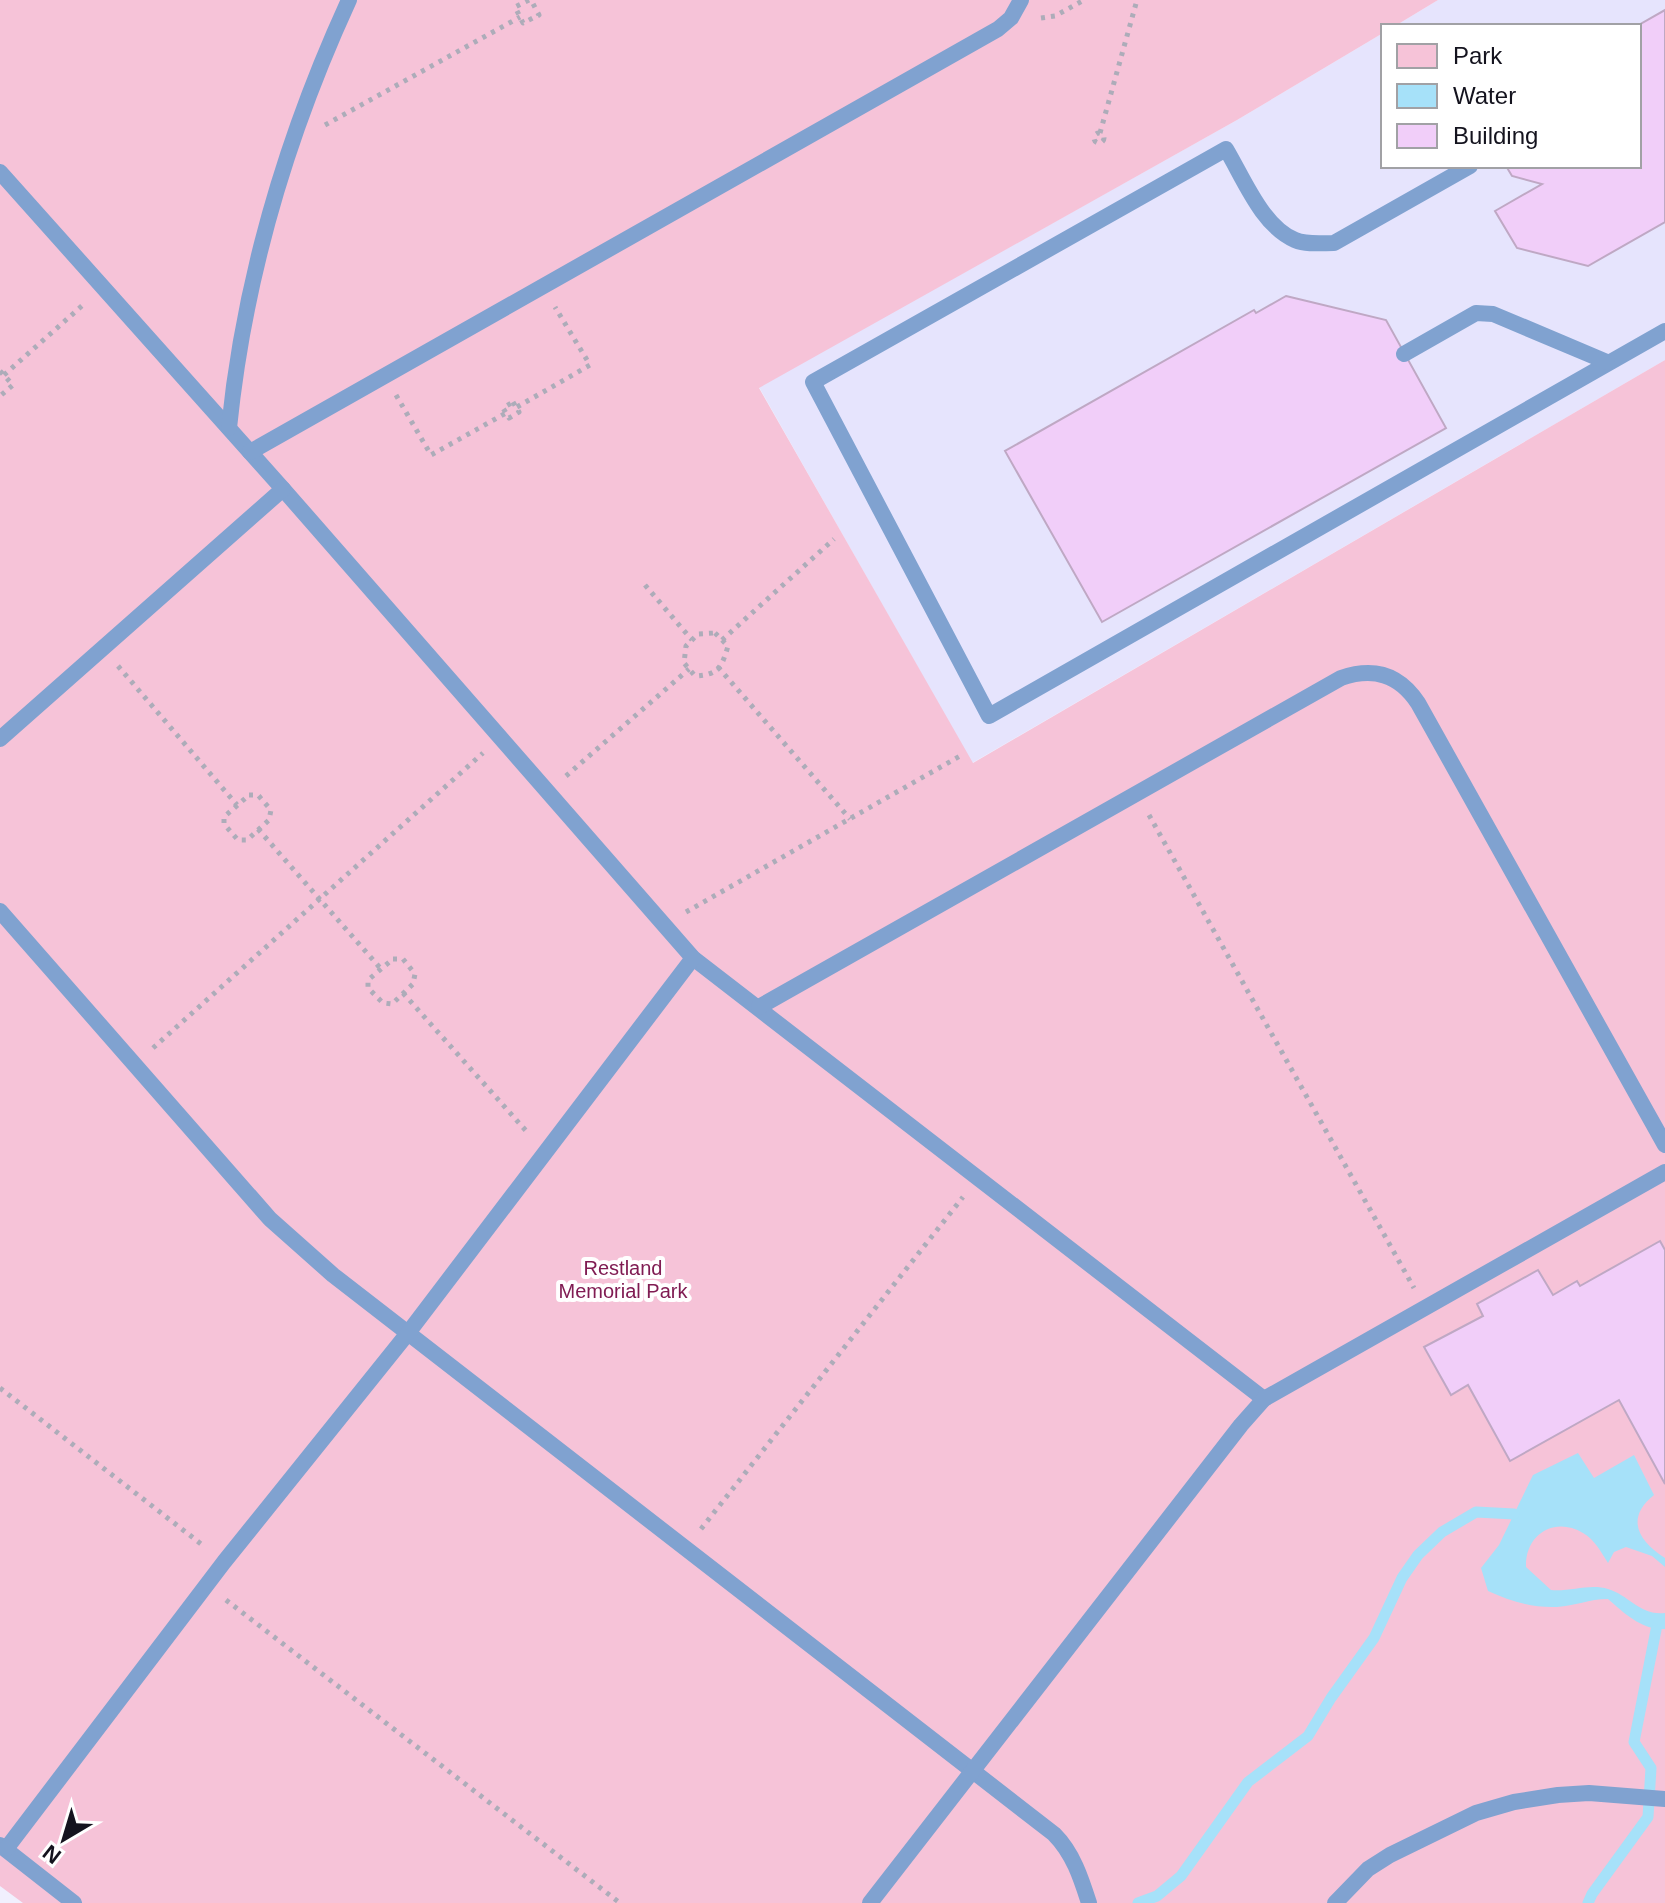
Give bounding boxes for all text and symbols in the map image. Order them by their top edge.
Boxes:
legend [1381,24,1641,168]
text: Park [1453,42,1503,69]
text: Water [1453,82,1516,109]
text: Building [1453,122,1538,149]
park label: Restland Memorial Park [559,1257,688,1302]
north arrow [24,1799,104,1879]
text: N [38,1840,66,1869]

